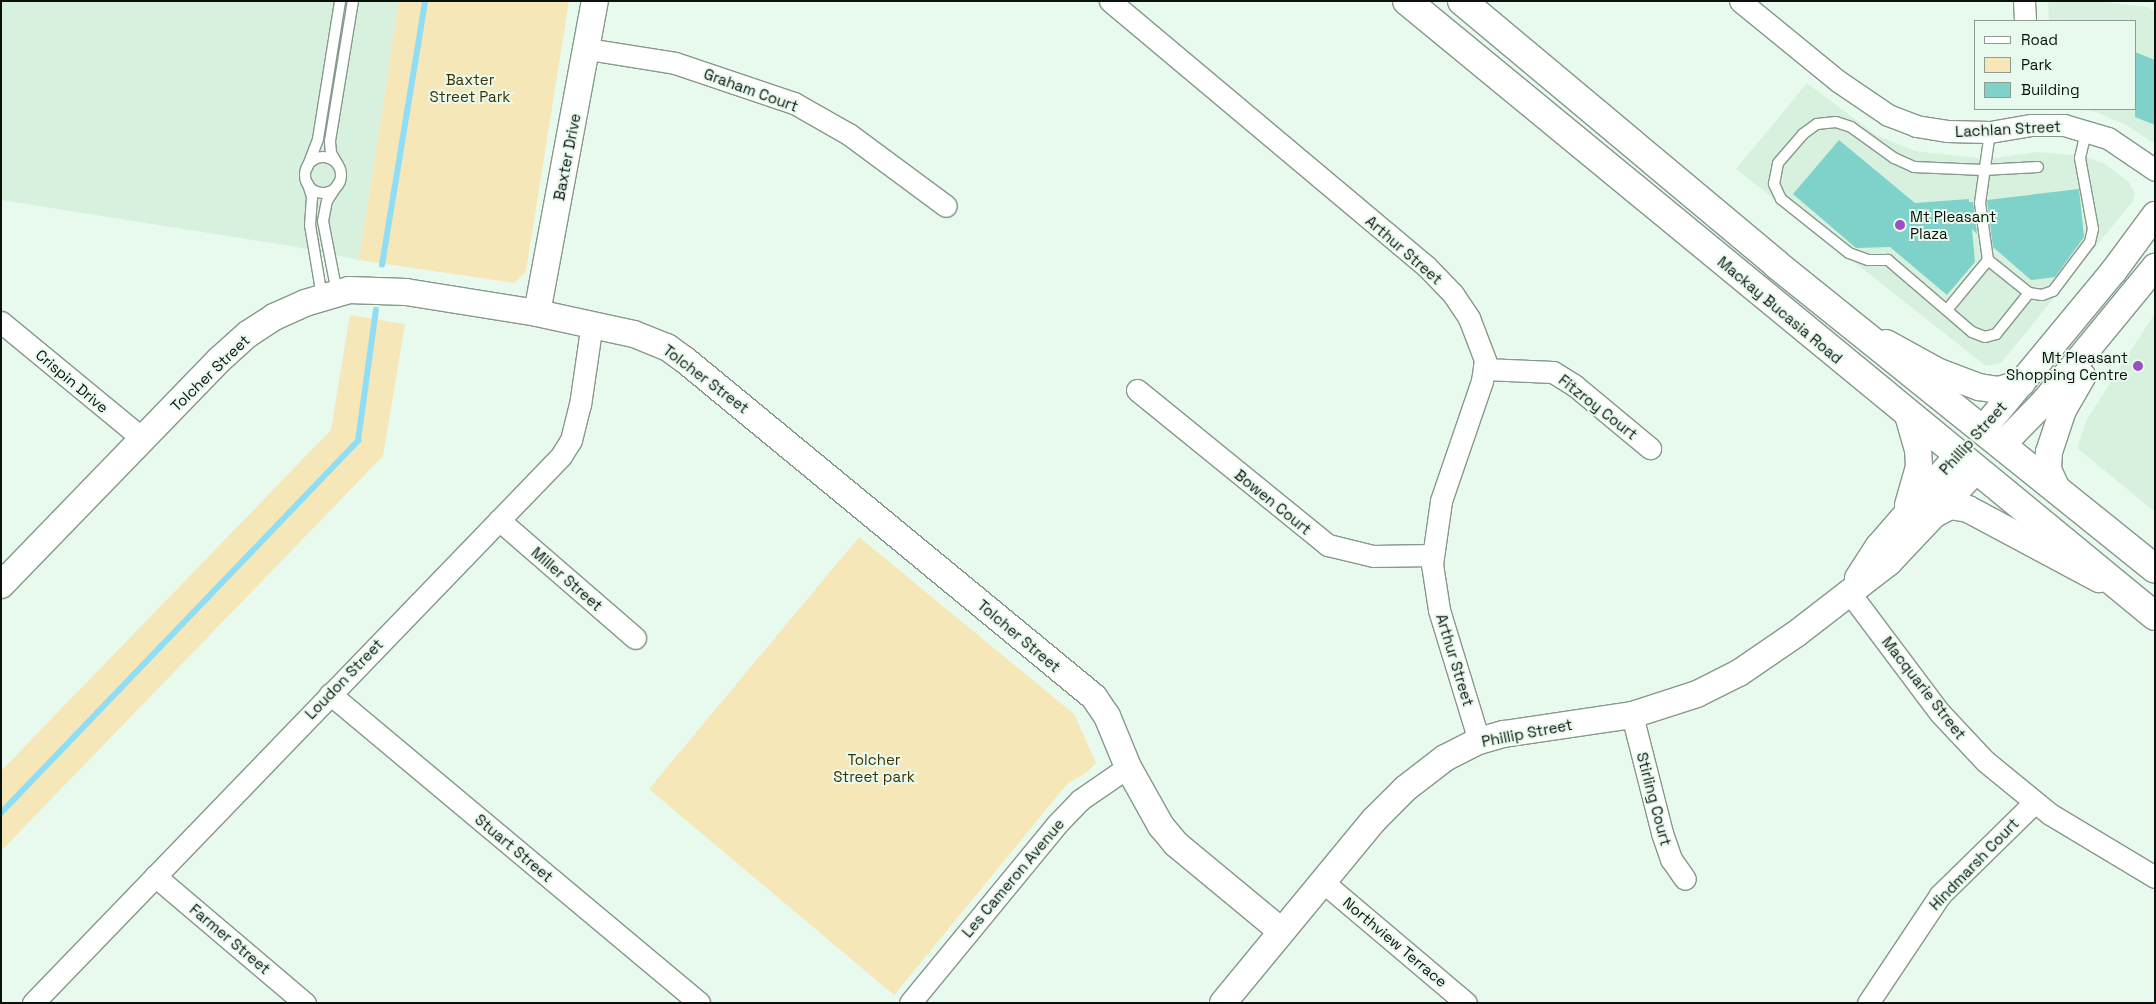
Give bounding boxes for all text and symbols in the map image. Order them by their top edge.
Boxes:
legend [1974,20,2136,110]
text: Road [2021,30,2058,49]
text: Park [2021,55,2052,74]
street label: Graham Court [701,65,801,115]
park label: Baxter Street Park [430,70,510,105]
text: Building [2021,80,2080,99]
street label: Baxter Drive [550,112,584,202]
street label: Lachlan Street [1955,117,2061,141]
place label: Mt Pleasant Plaza [1910,207,1996,242]
street label: Arthur Street [1362,212,1446,288]
marker: Mt Pleasant Plaza [1894,219,1906,231]
street label: Mackay Bucasia Road [1714,253,1846,367]
street label: Tolcher Street [167,331,253,415]
street label: Tolcher Street [660,341,752,417]
street label: Crispin Drive [32,345,112,417]
place label: Mt Pleasant Shopping Centre [2006,348,2128,383]
marker: Mt Pleasant Shopping Centre [2132,360,2144,372]
street label: Fitzroy Court [1555,371,1641,443]
street label: Phillip Street [1935,398,2011,478]
street label: Bowen Court [1231,466,1315,538]
street label: Miller Street [528,543,606,615]
street label: Tolcher Street [974,596,1064,676]
street label: Arthur Street [1432,612,1478,708]
street label: Macquarie Street [1878,633,1970,743]
street label: Loudon Street [301,635,387,723]
street label: Phillip Street [1480,715,1574,751]
park label: Tolcher Street park [833,750,915,785]
street label: Stirling Court [1633,750,1675,848]
street label: Stuart Street [471,810,557,886]
street label: Hindmarsh Court [1926,814,2022,914]
street label: Les Cameron Avenue [958,815,1068,941]
street label: Northview Terrace [1339,893,1451,991]
street label: Farmer Street [186,900,274,978]

